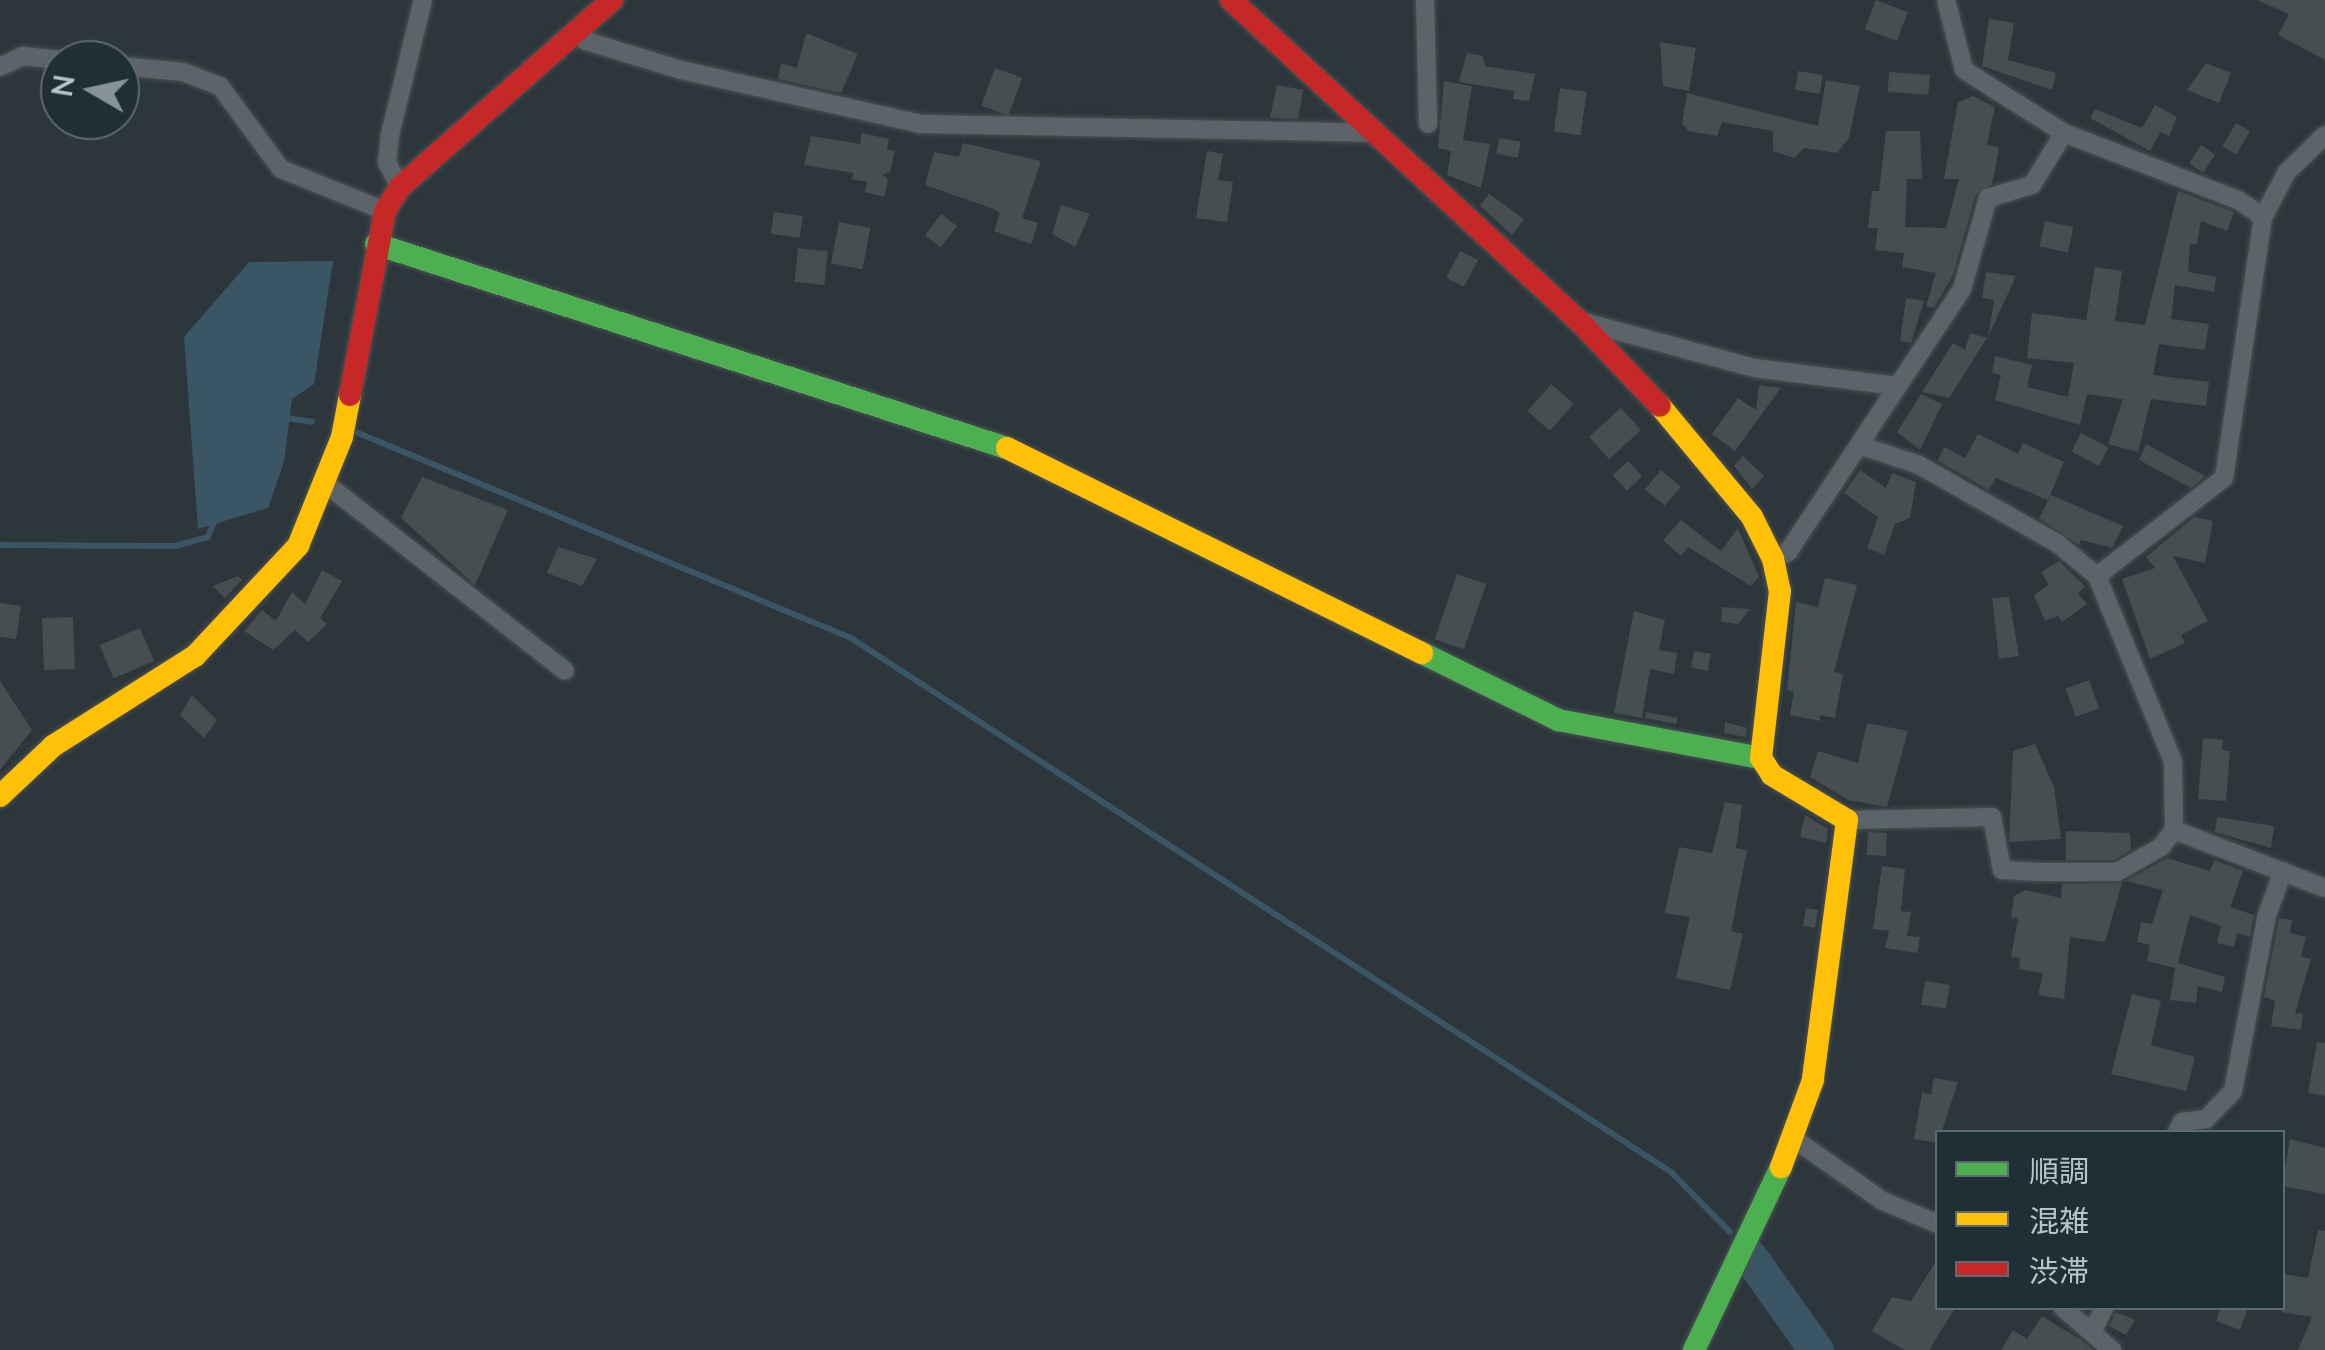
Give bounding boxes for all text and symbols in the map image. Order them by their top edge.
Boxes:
north arrow [40,40,140,140]
text: N [44,72,81,99]
legend [1935,1130,2285,1310]
text: 順調 [2029,1152,2089,1188]
text: 混雑 [2029,1202,2089,1238]
text: 渋滞 [2029,1252,2089,1288]

